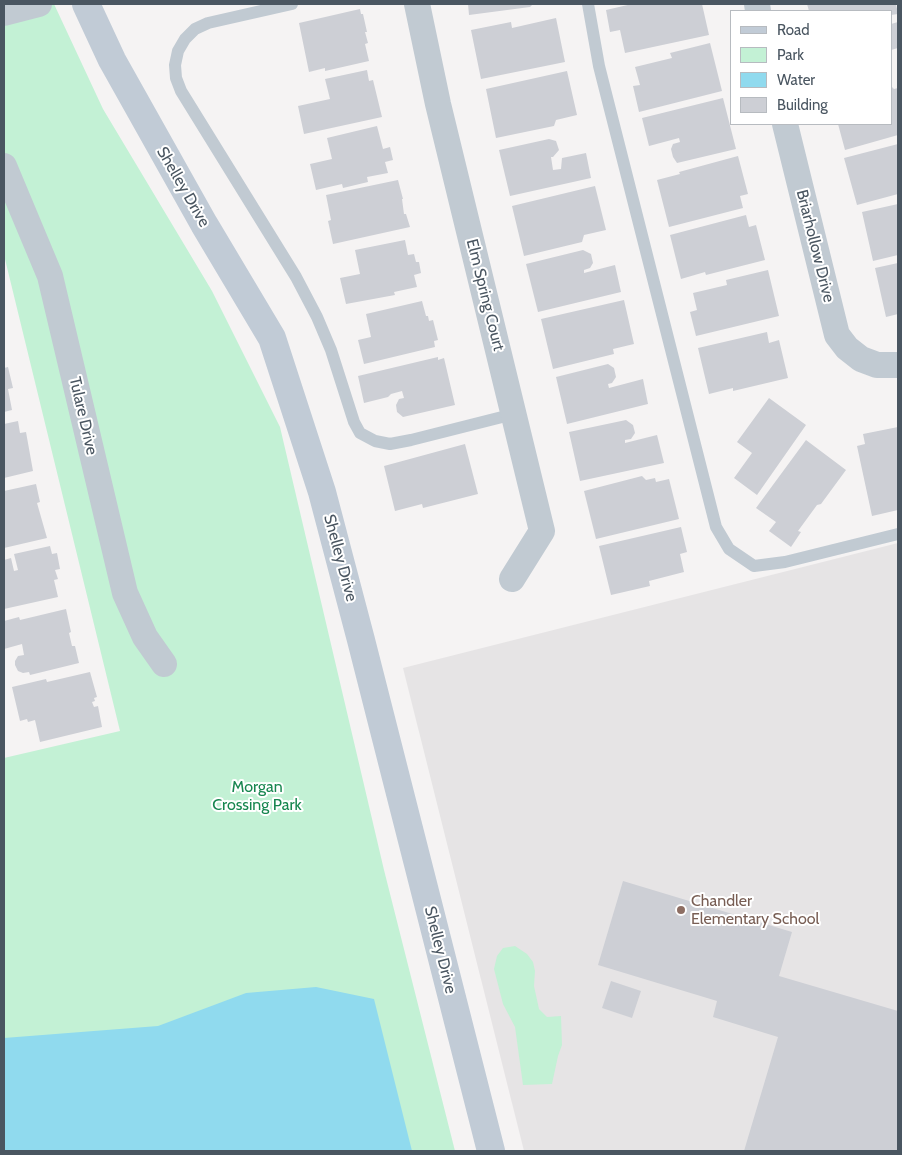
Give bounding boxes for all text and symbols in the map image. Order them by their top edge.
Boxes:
legend [730,10,892,125]
text: Road [777,21,810,39]
text: Park [777,46,804,64]
text: Water [777,71,815,89]
text: Building [777,96,828,114]
street label: Shelley Drive [152,144,214,230]
street label: Briarhollow Drive [792,188,838,304]
street label: Elm Spring Court [462,237,508,353]
street label: Tulare Drive [65,375,101,457]
street label: Shelley Drive [319,512,361,604]
park label: Morgan Crossing Park [212,777,302,815]
place label: Chandler Elementary School [691,891,819,929]
street label: Shelley Drive [420,904,460,996]
marker: Chandler Elementary School [675,904,687,916]

